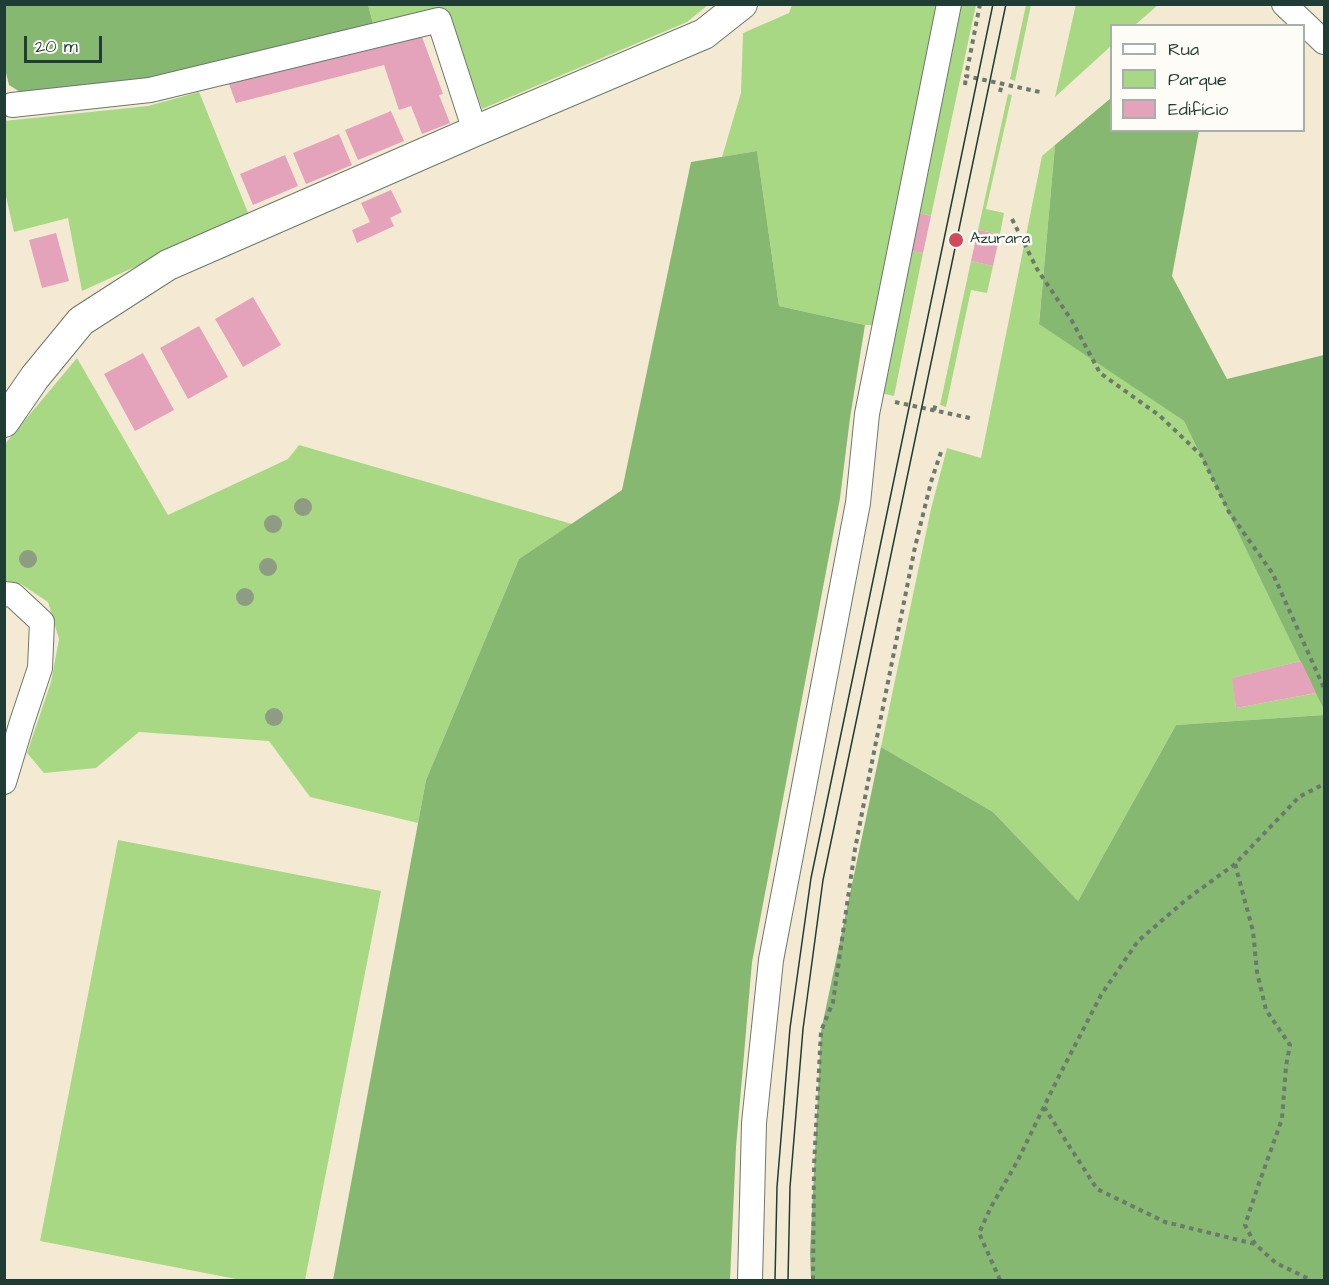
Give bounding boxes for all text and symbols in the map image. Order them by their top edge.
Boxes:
scale bar [27,24,105,62]
legend [1110,24,1305,132]
text: 20 m [35,34,78,59]
text: Rua [1168,37,1199,62]
text: Parque [1168,67,1227,92]
text: Edifício [1168,97,1228,122]
place label: Azurara [970,230,1030,250]
marker: Azurara [947,231,965,249]

